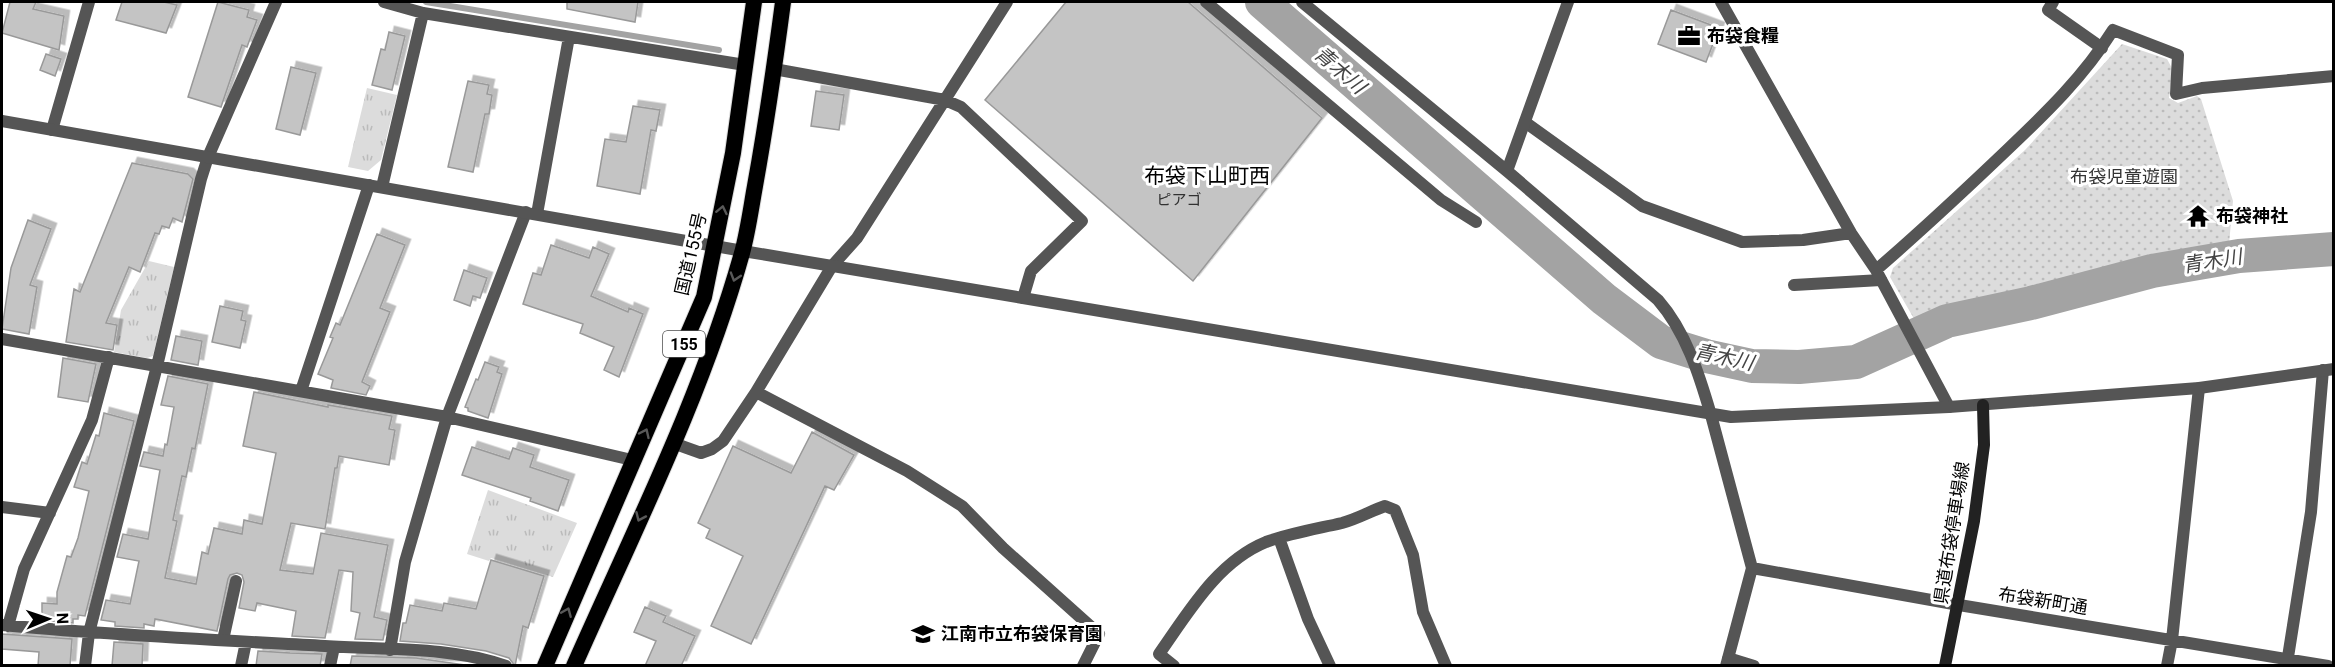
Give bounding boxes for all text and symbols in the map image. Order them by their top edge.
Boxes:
office icon: 布袋食糧 [1676,23,1702,49]
place label: 布袋食糧 [1707,25,1779,46]
water label: 青木川 [1309,41,1372,100]
district label: 布袋下山町西 [1144,164,1270,188]
park label: 布袋児童遊園 [2070,166,2178,187]
house number: ピアゴ [1156,191,1202,209]
temple icon: 布袋神社 [2185,203,2211,229]
one-way arrow [714,205,727,215]
place label: 布袋神社 [2216,205,2288,226]
street label: 国道155号 [671,210,710,297]
water label: 青木川 [2180,244,2245,278]
one-way arrow [730,271,742,282]
road number: 155 [663,331,705,357]
water label: 青木川 [1692,339,1758,375]
one-way arrow [637,428,649,439]
street label: 県道布袋停車場線 [1930,460,1973,606]
one-way arrow [636,510,648,521]
street label: 布袋新町通 [1997,583,2089,618]
north arrow [18,589,78,649]
one-way arrow [560,607,572,618]
text: N [53,613,72,624]
school or university icon: 江南市立布袋保育園 [910,621,936,647]
place label: 江南市立布袋保育園 [941,623,1103,644]

